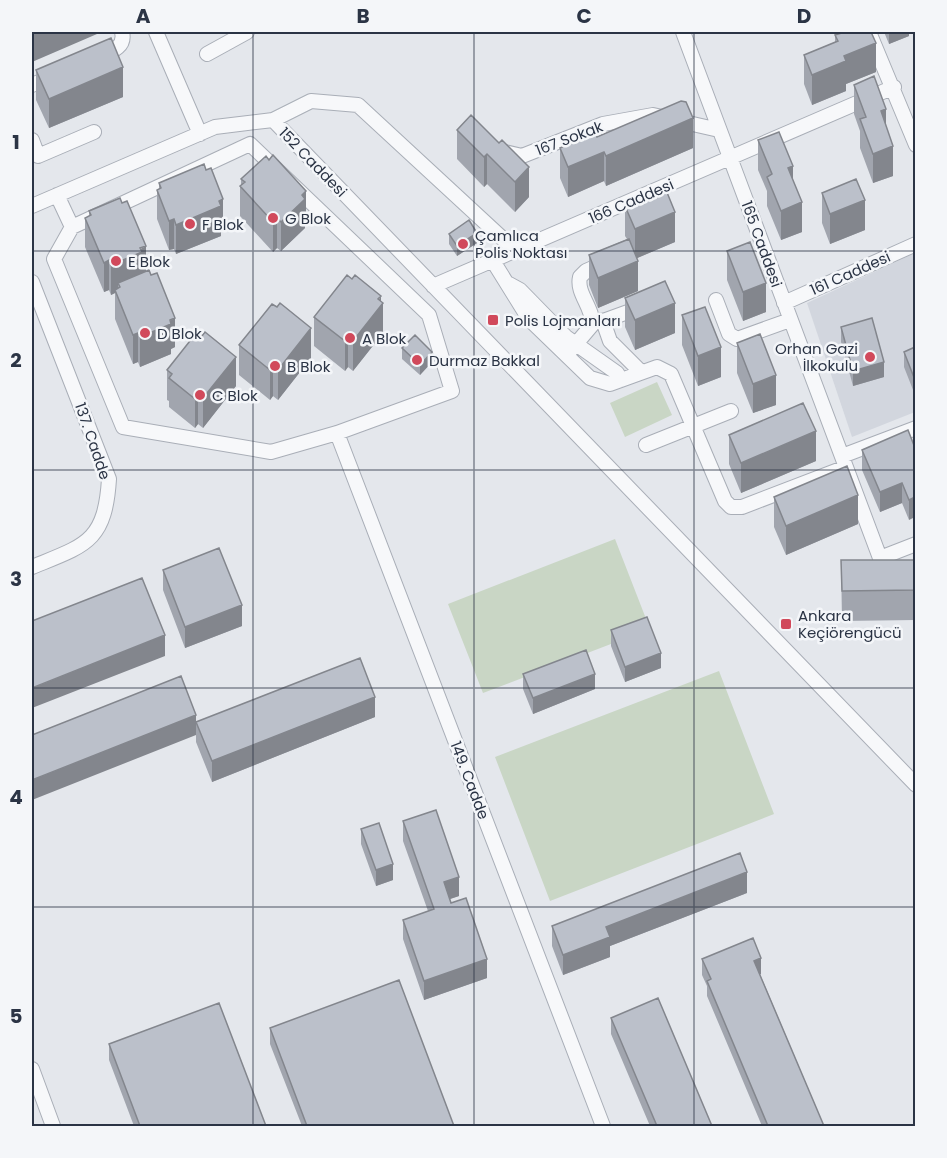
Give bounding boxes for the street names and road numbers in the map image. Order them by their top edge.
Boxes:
street label: 167 Sokak [532,115,606,160]
street label: 152 Caddesi [274,122,352,202]
street label: 166 Caddesi [585,174,677,228]
street label: 165 Caddesi [737,198,787,290]
street label: 161 Caddesi [806,246,894,300]
street label: 137. Cadde [70,400,116,482]
street label: 149. Cadde [445,738,495,822]

